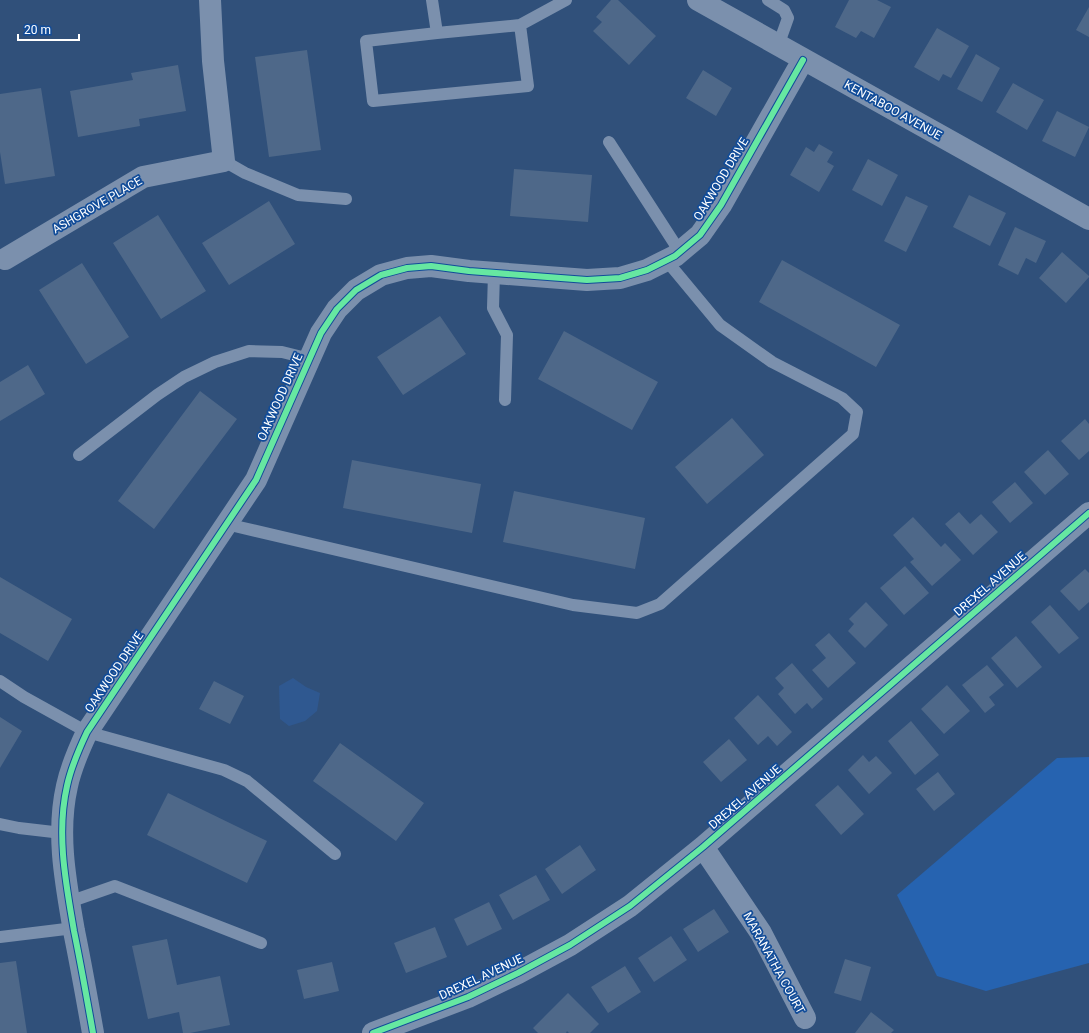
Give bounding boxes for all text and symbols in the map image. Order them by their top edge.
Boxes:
scale bar [18,16,79,42]
text: 20 m [24,23,51,37]
street label: KENTABOO AVENUE [842,77,944,143]
street label: OAKWOOD DRIVE [691,135,751,223]
street label: ASHGROVE PLACE [50,174,144,236]
street label: OAKWOOD DRIVE [254,351,306,443]
street label: DREXEL AVENUE [951,549,1029,619]
street label: OAKWOOD DRIVE [82,629,146,715]
street label: DREXEL AVENUE [706,762,784,832]
street label: MARANATHA COURT [740,910,808,1016]
street label: DREXEL AVENUE [437,951,525,1003]

